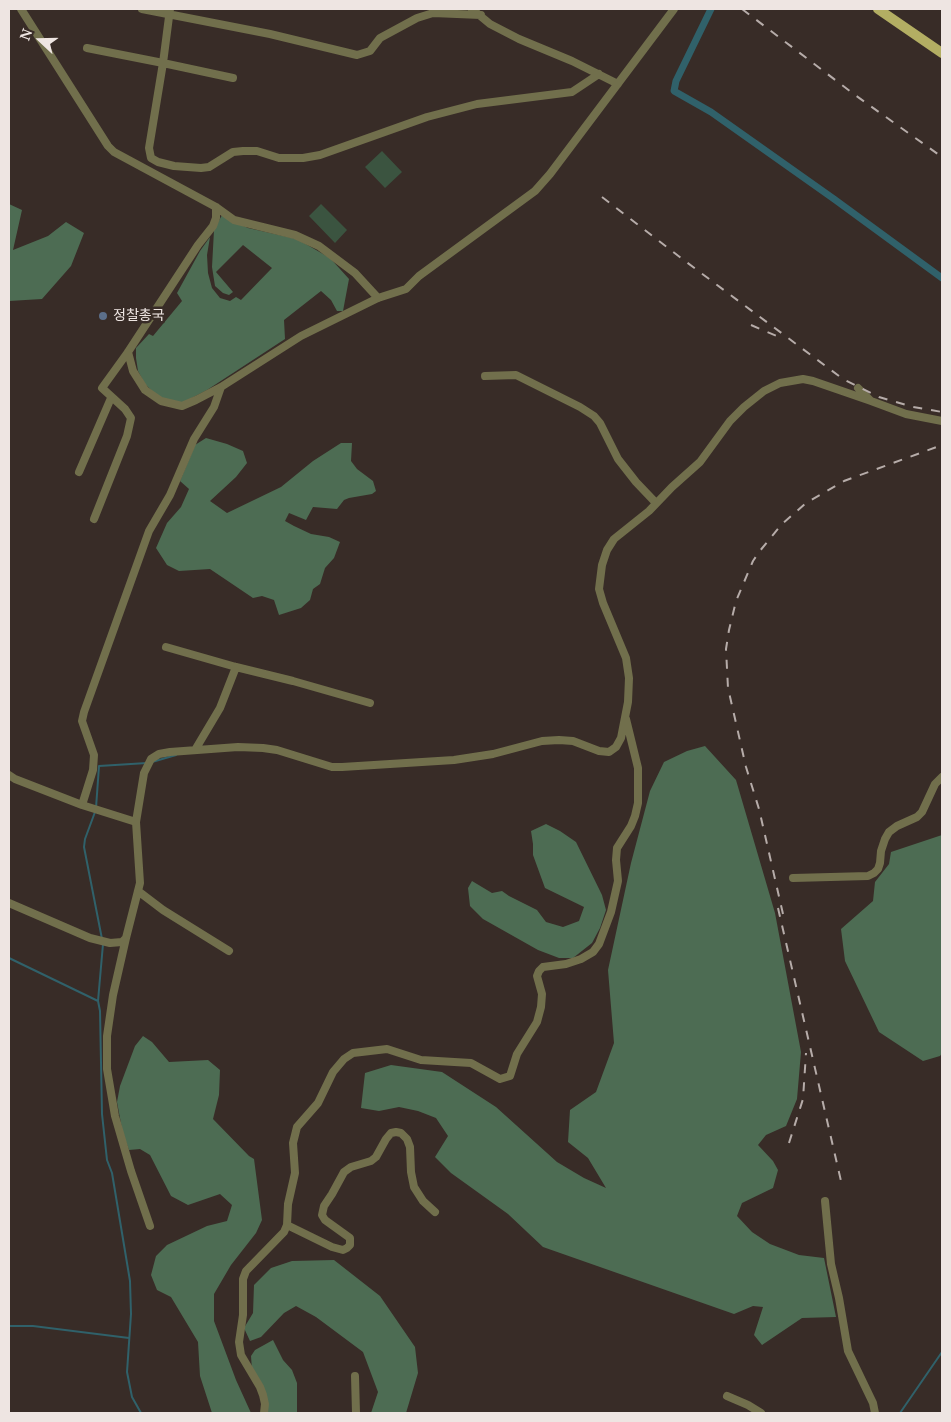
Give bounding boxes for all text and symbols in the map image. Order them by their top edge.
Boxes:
north arrow [15,15,65,65]
text: N [15,26,36,43]
place label: 정찰총국 [113,308,165,324]
marker: 정찰총국 [97,310,109,322]

